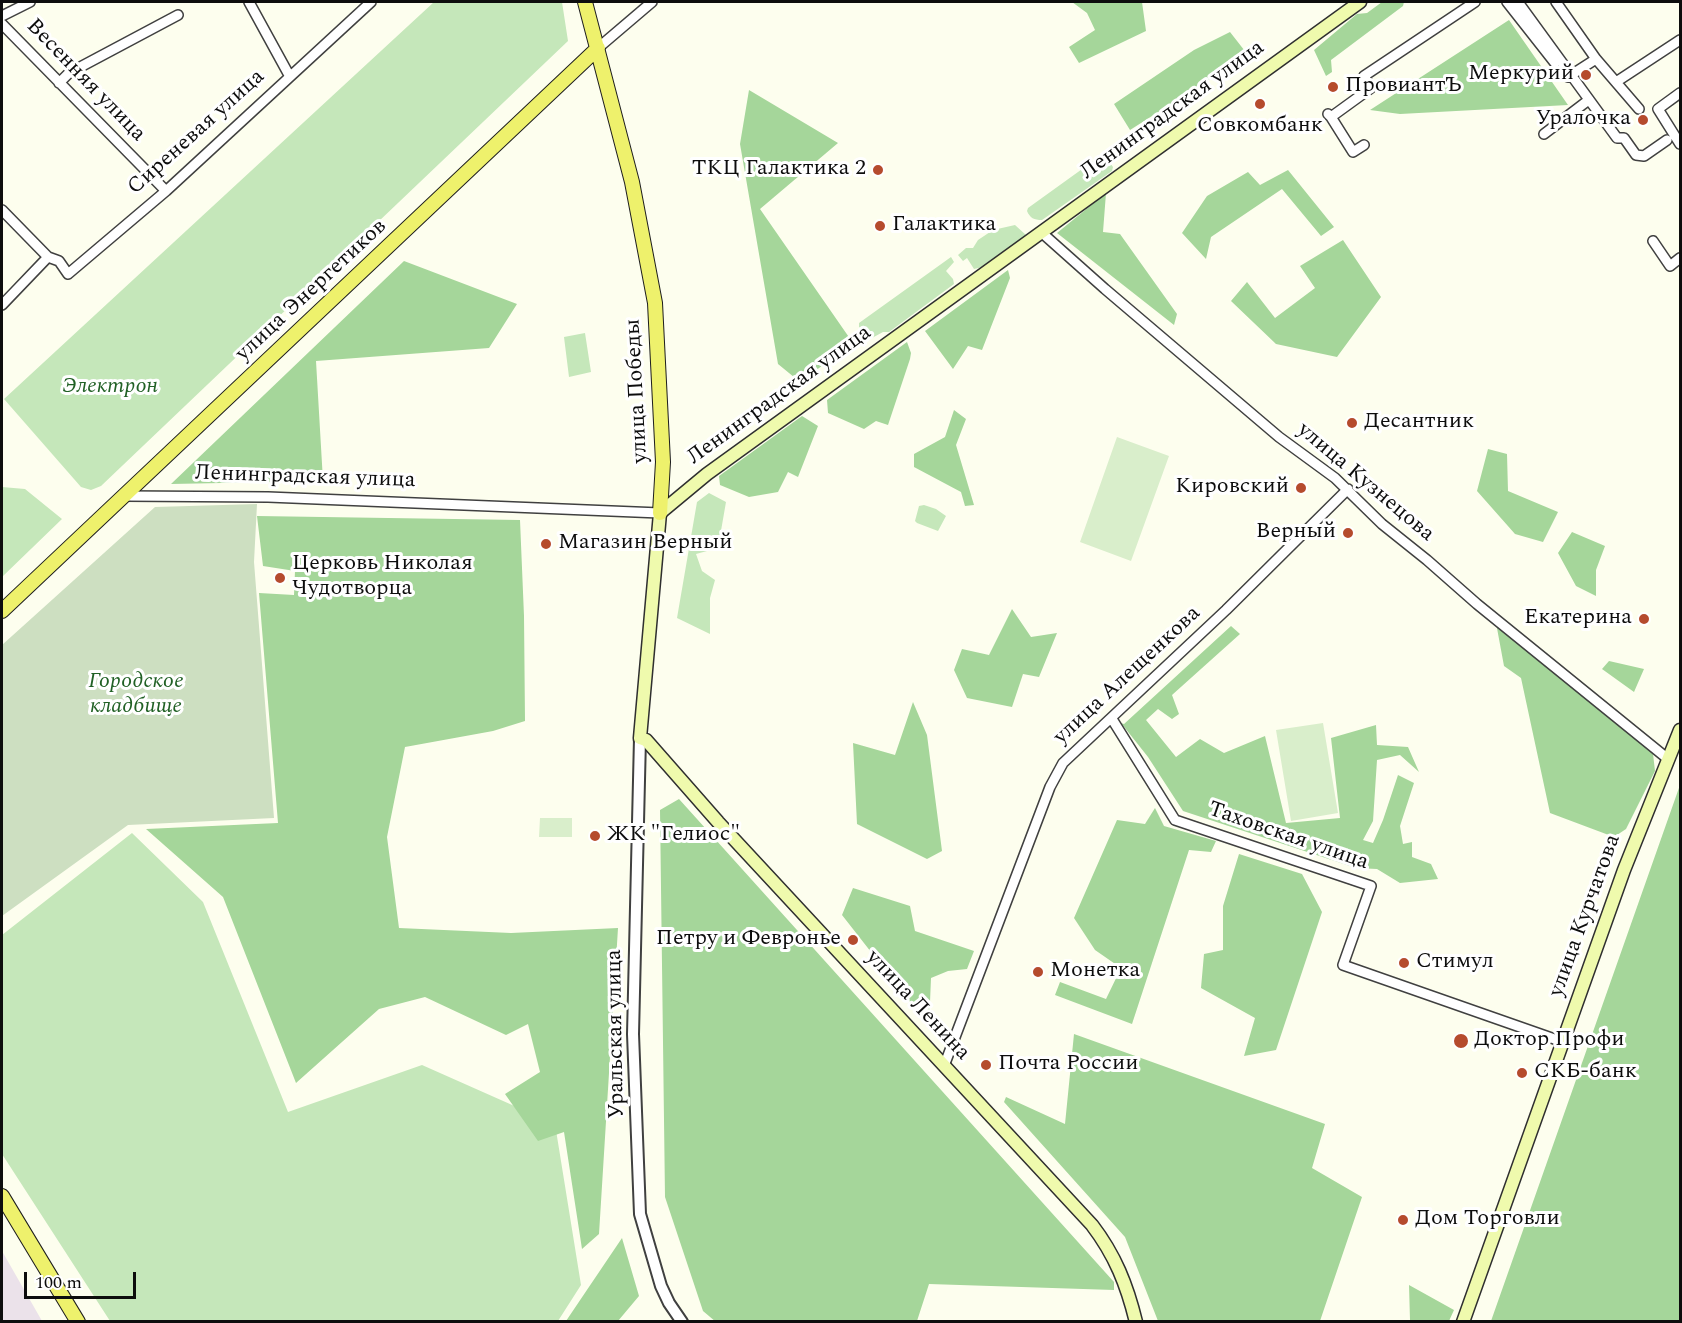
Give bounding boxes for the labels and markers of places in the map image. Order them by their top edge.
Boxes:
place label: Меркурий [1468,62,1574,88]
marker: Меркурий [1579,68,1593,82]
place label: ПровиантЪ [1345,74,1461,100]
marker: ПровиантЪ [1326,80,1340,94]
marker: Совкомбанк [1253,97,1267,111]
place label: Уралочка [1536,107,1631,133]
marker: Уралочка [1636,113,1650,127]
place label: Совкомбанк [1197,114,1323,140]
place label: ТКЦ Галактика 2 [692,157,866,183]
marker: ТКЦ Галактика 2 [871,163,885,177]
place label: Галактика [892,213,996,239]
marker: Галактика [873,219,887,233]
place label: Десантник [1364,410,1474,436]
marker: Десантник [1345,416,1359,430]
place label: Кировский [1175,475,1289,501]
marker: Кировский [1294,481,1308,495]
place label: Верный [1256,520,1336,546]
marker: Верный [1341,526,1355,540]
place label: Магазин Верный [558,531,732,557]
marker: Магазин Верный [539,537,553,551]
place label: Церковь Николая Чудотворца [292,552,473,604]
marker: Церковь Николая Чудотворца [273,571,287,585]
place label: Екатерина [1524,606,1632,632]
marker: Екатерина [1637,612,1651,626]
place label: ЖК "Гелиос" [607,823,740,849]
marker: ЖК "Гелиос" [588,829,602,843]
place label: Петру и Февронье [656,927,841,953]
marker: Петру и Февронье [846,933,860,947]
place label: Стимул [1416,950,1494,976]
marker: Стимул [1397,956,1411,970]
place label: Монетка [1050,959,1140,985]
marker: Монетка [1031,965,1045,979]
place label: Доктор Профи [1474,1028,1625,1054]
marker: Доктор Профи [1452,1032,1470,1050]
place label: Почта России [998,1052,1139,1078]
marker: Почта России [979,1058,993,1072]
place label: СКБ-банк [1534,1060,1637,1086]
marker: СКБ-банк [1515,1066,1529,1080]
place label: Дом Торговли [1415,1207,1560,1233]
marker: Дом Торговли [1396,1213,1410,1227]

